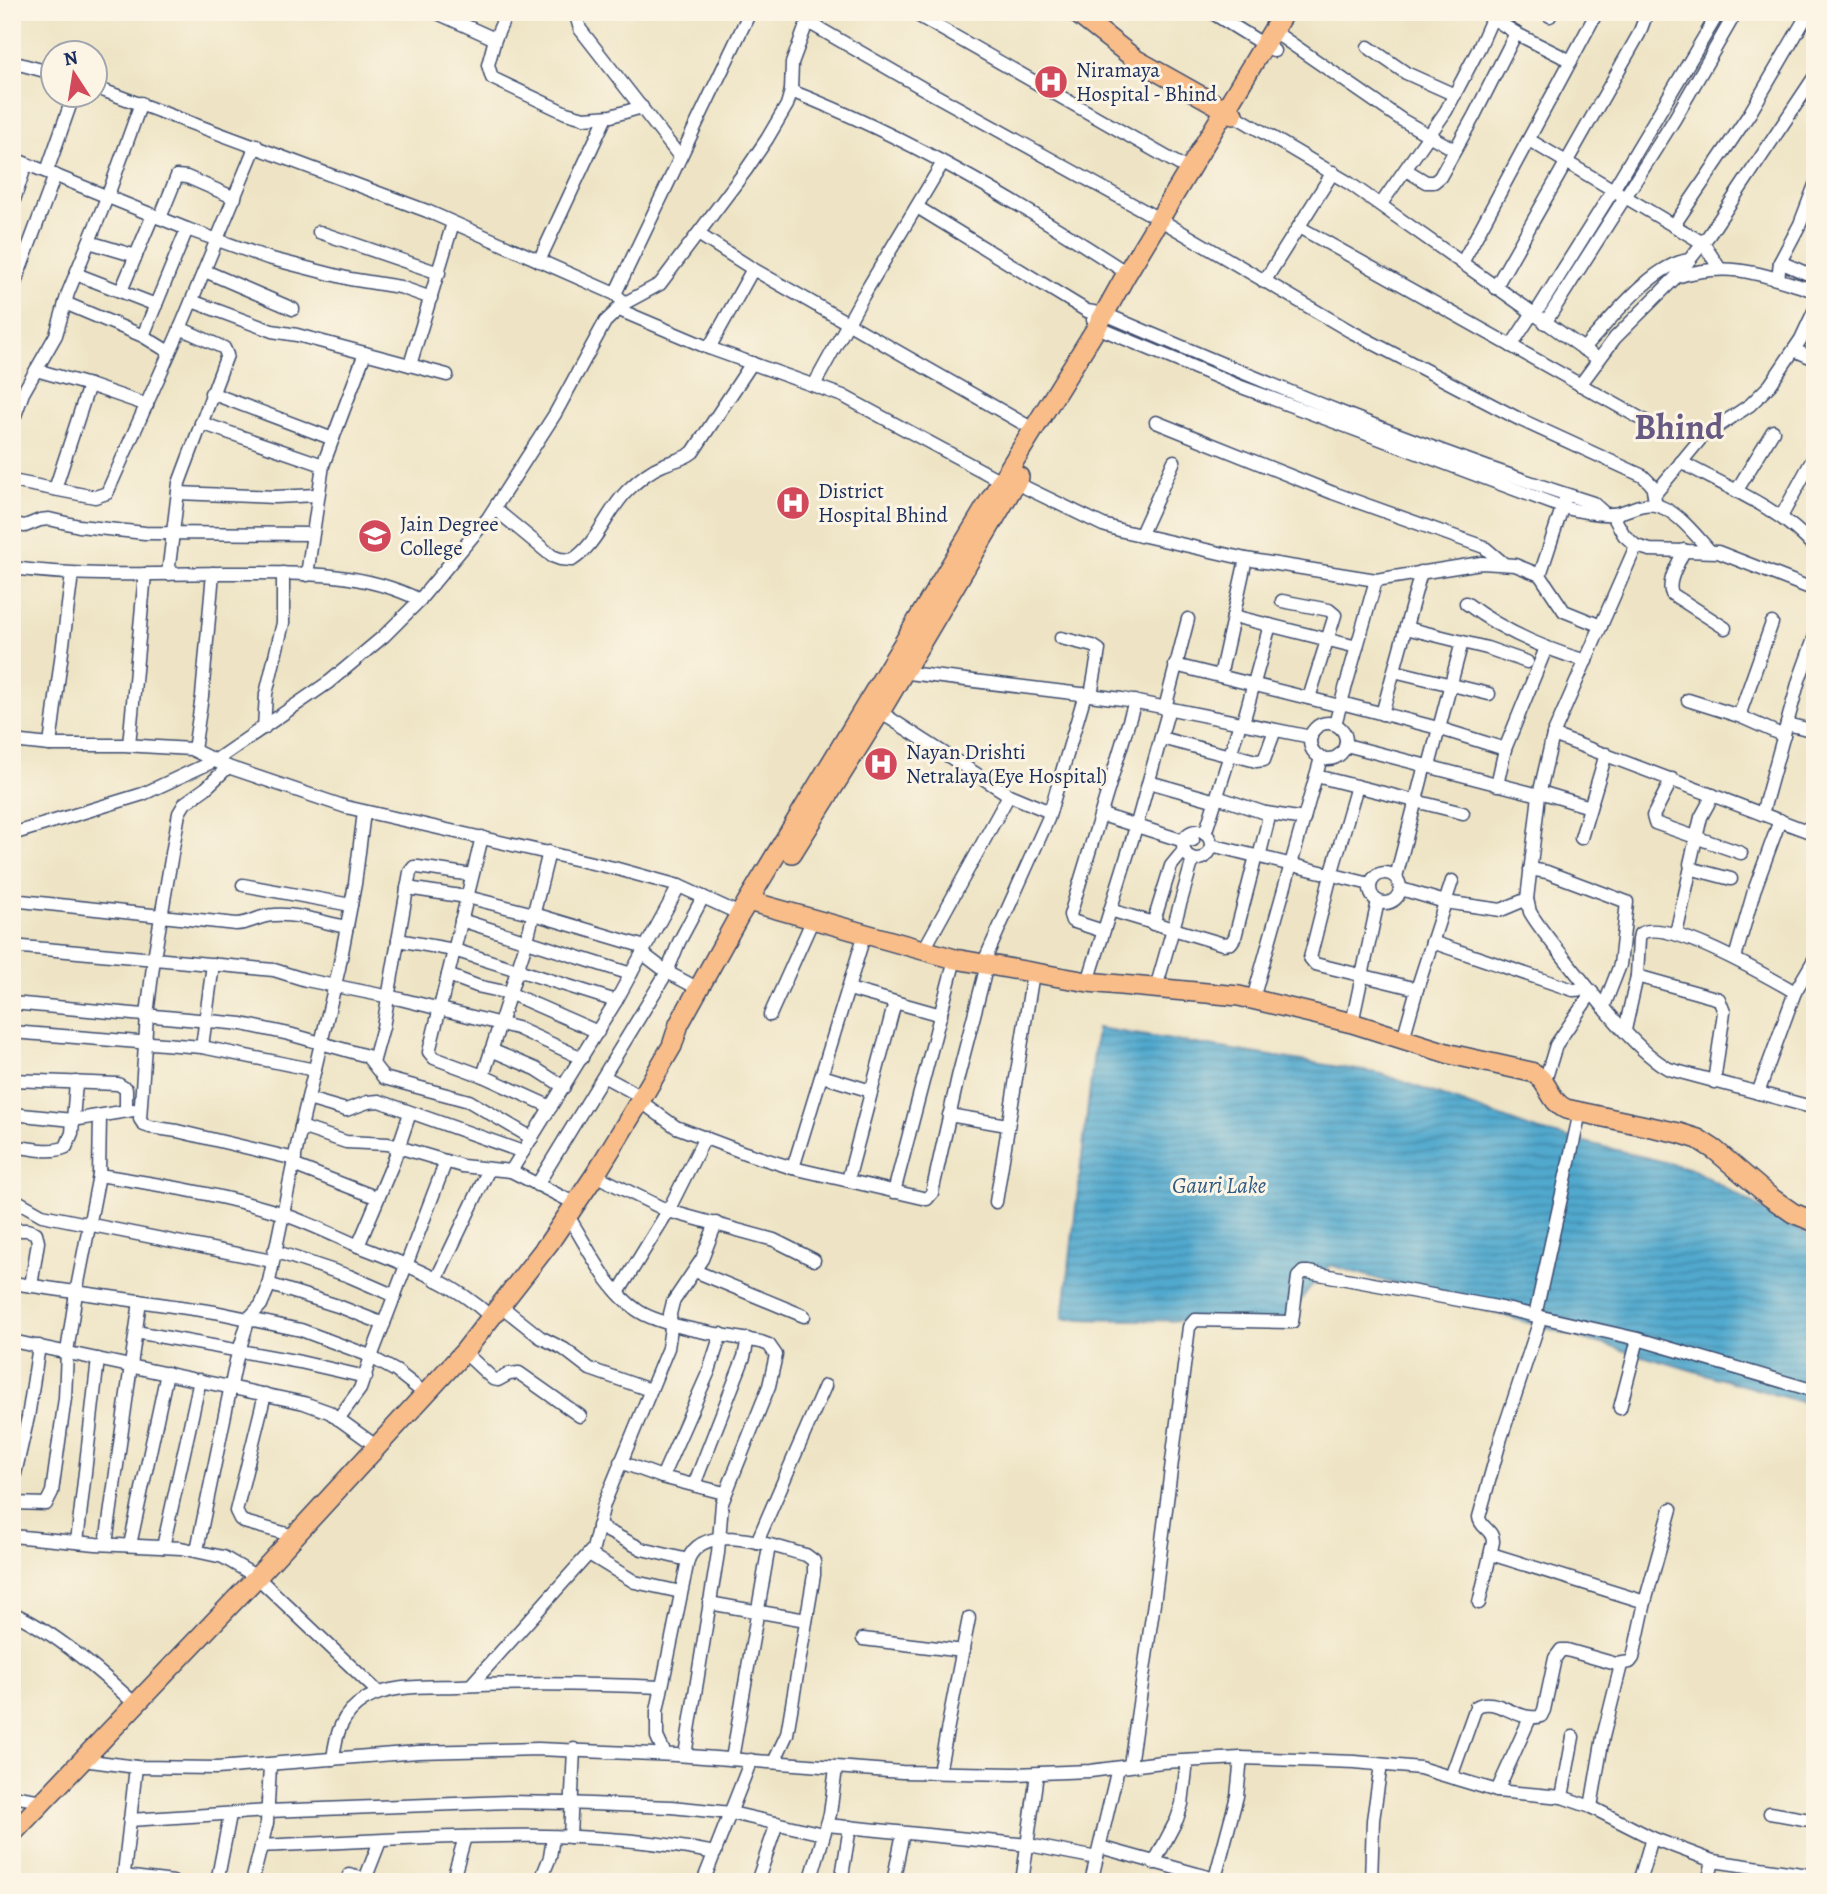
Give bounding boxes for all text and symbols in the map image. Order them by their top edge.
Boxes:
north arrow [38,38,108,108]
text: N [61,44,80,73]
place label: Niramaya Hospital - Bhind [1076,56,1218,108]
hospital icon: Niramaya Hospital - Bhind [1032,63,1070,101]
district label: Bhind [1634,403,1724,451]
place label: District Hospital Bhind [818,477,949,529]
hospital icon: District Hospital Bhind [774,484,812,522]
place label: Jain Degree College [400,510,499,562]
school or university icon: Jain Degree College [356,517,394,555]
place label: Nayan Drishti Netralaya(Eye Hospital) [906,738,1107,790]
hospital icon: Nayan Drishti Netralaya(Eye Hospital) [862,745,900,783]
water label: Gauri Lake [1172,1170,1266,1201]

